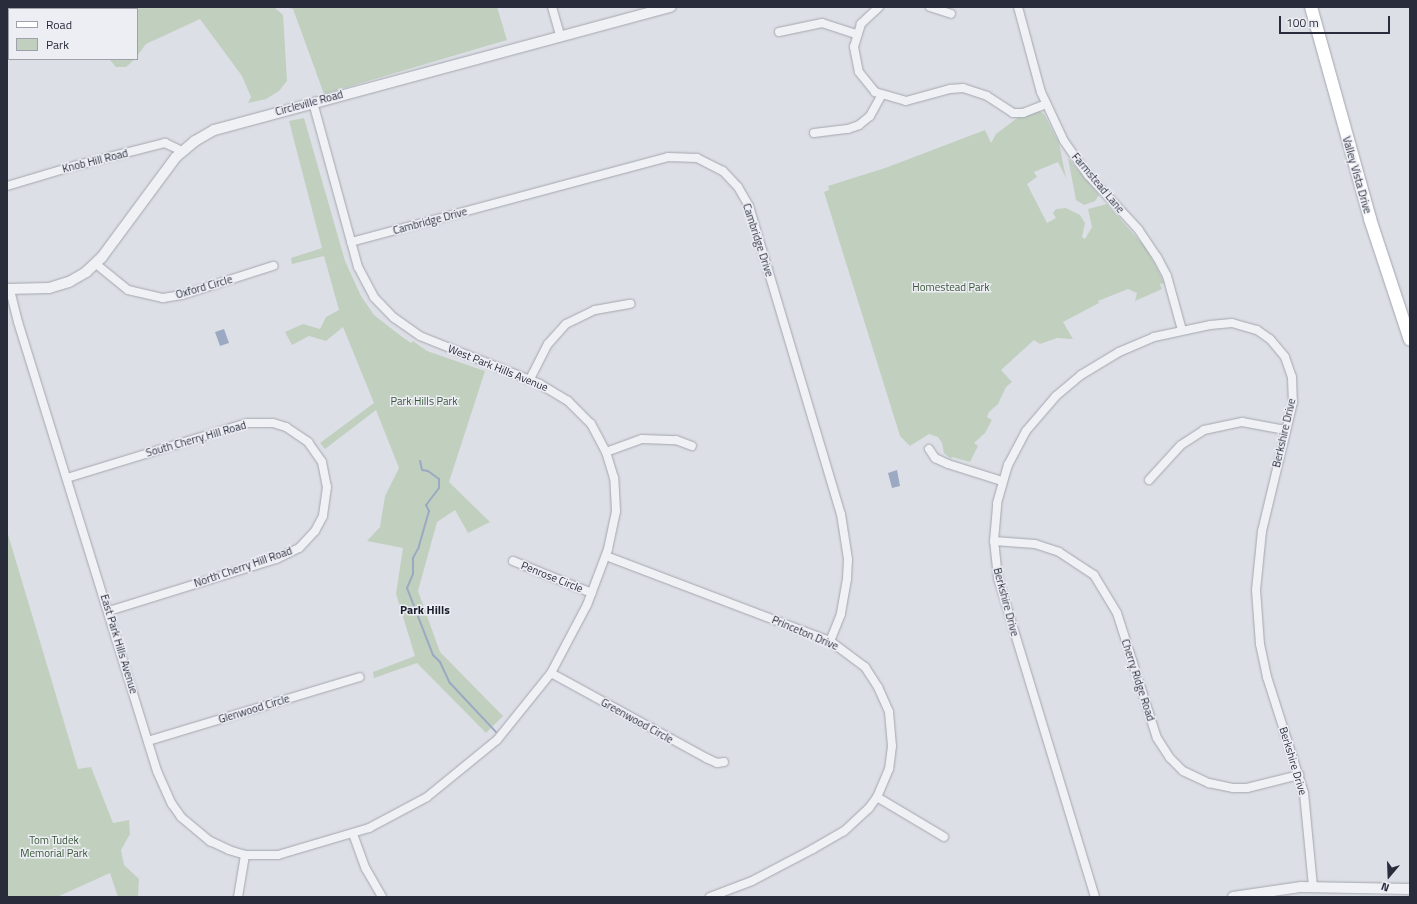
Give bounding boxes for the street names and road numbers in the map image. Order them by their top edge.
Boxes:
street label: Circleville Road [274,88,344,118]
street label: Valley Vista Drive [1340,135,1374,215]
street label: Knob Hill Road [61,146,129,176]
street label: Farmstead Lane [1069,150,1127,216]
street label: Cambridge Drive [740,202,776,278]
street label: Cambridge Drive [391,205,469,237]
street label: Oxford Circle [174,273,234,301]
street label: West Park Hills Avenue [446,342,550,394]
street label: Berkshire Drive [1270,397,1298,469]
street label: South Cherry Hill Road [144,418,248,460]
street label: North Cherry Hill Road [192,544,294,590]
street label: Penrose Circle [519,559,585,595]
street label: Berkshire Drive [990,566,1022,638]
street label: East Park Hills Avenue [98,593,140,695]
street label: Princeton Drive [770,613,840,653]
street label: Cherry Ridge Road [1119,637,1157,723]
street label: Glenwood Circle [217,692,291,726]
street label: Greenwood Circle [599,696,675,746]
street label: Berkshire Drive [1276,725,1310,797]

